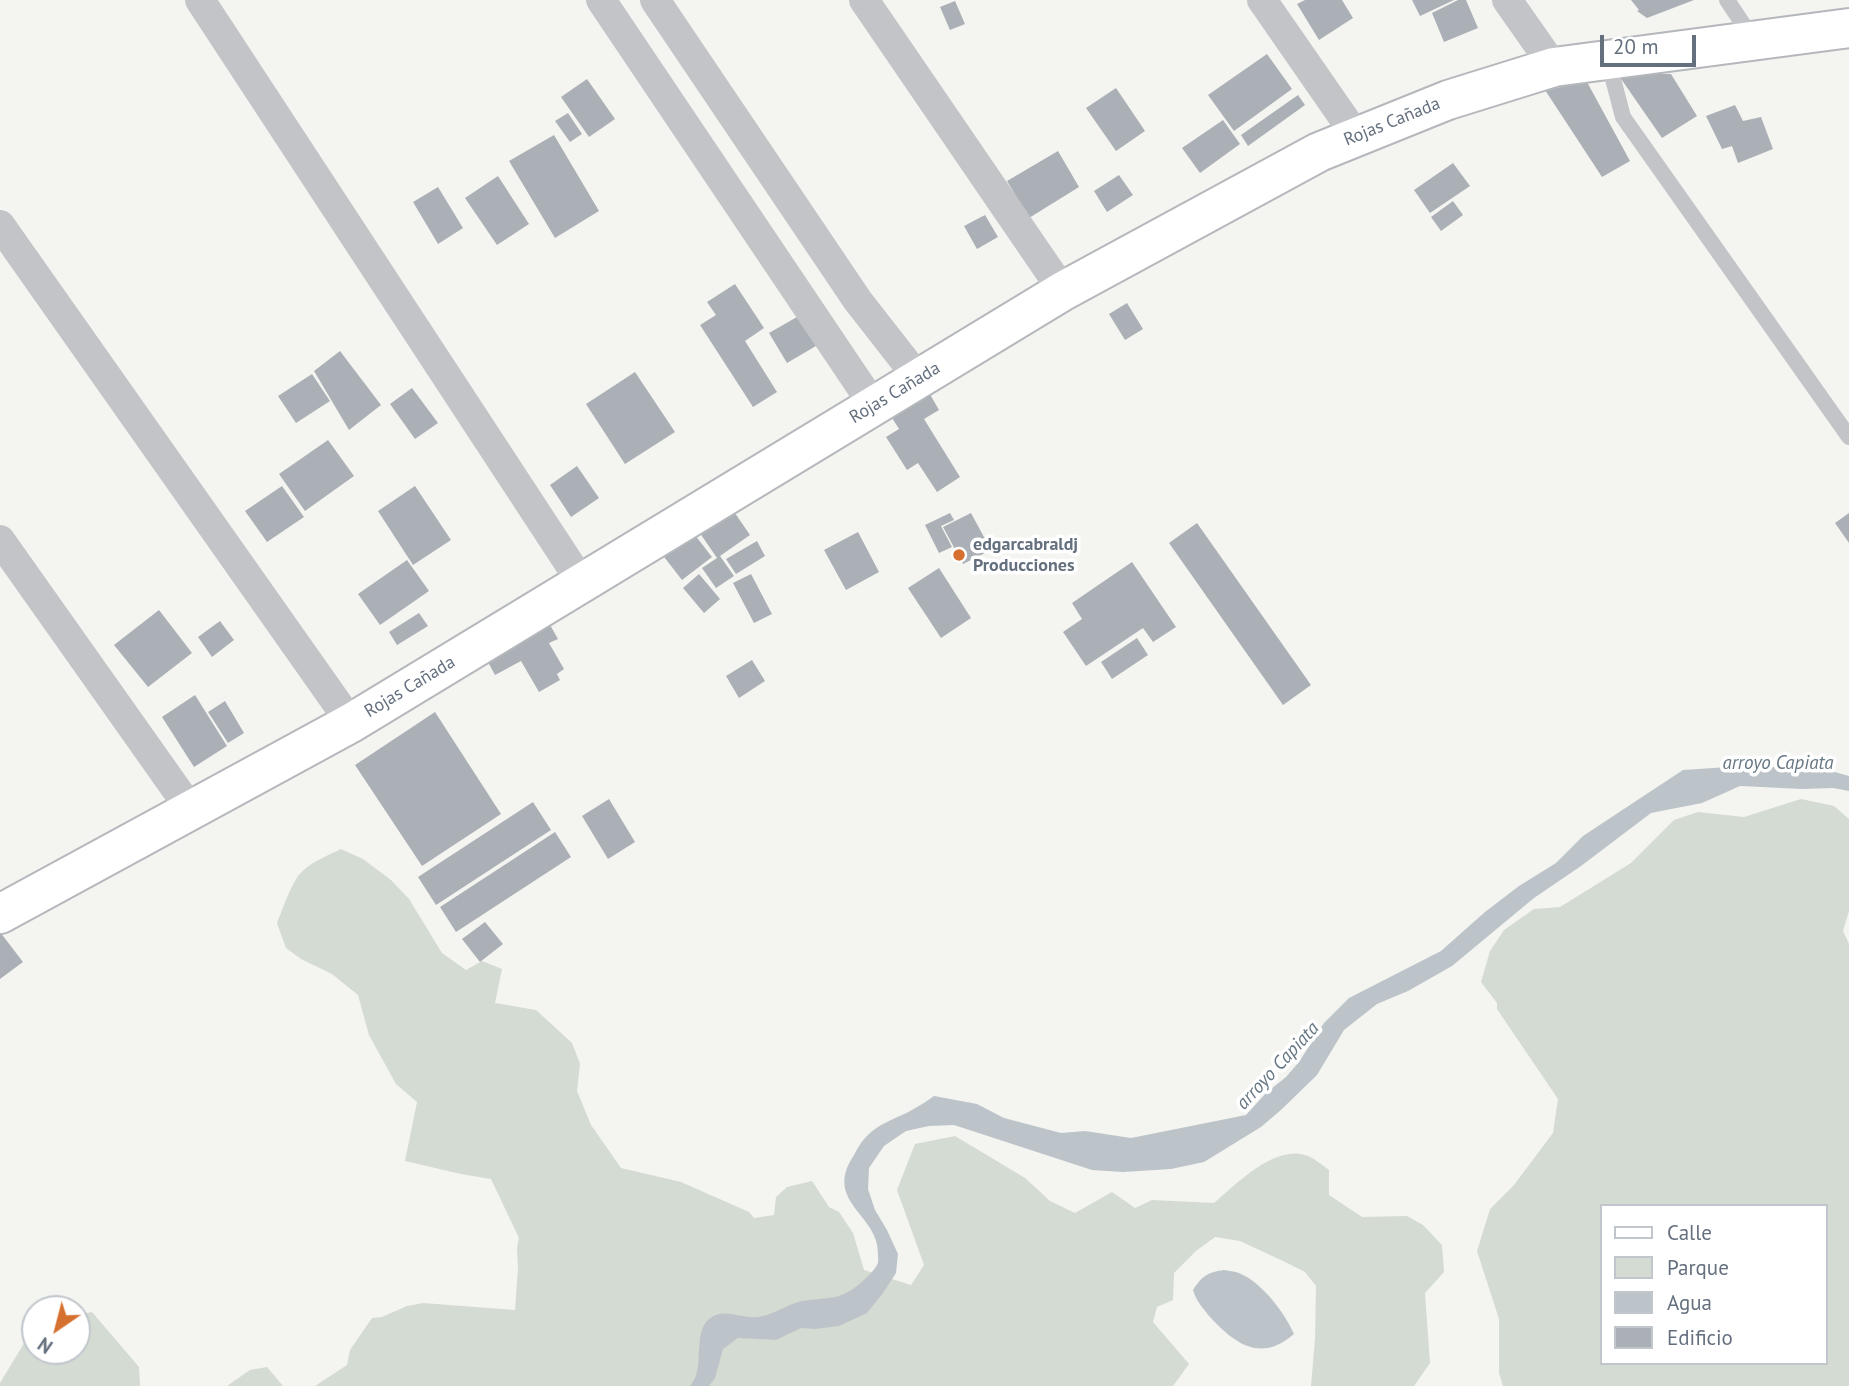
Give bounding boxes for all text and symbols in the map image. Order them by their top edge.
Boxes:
scale bar [1604,21,1700,65]
text: 20 m [1613,33,1659,60]
street label: Rojas Cañada [1341,93,1443,151]
street label: Rojas Cañada [846,358,944,428]
place label: edgarcabraldj Producciones [973,534,1078,576]
marker: edgarcabraldj Producciones [951,547,967,563]
street label: Rojas Cañada [361,652,459,722]
water label: arroyo Capiata [1722,753,1834,775]
water label: arroyo Capiata [1232,1018,1324,1114]
legend [1601,1204,1828,1365]
text: Calle [1667,1219,1712,1246]
text: Parque [1667,1254,1729,1281]
text: Agua [1667,1289,1712,1316]
north arrow [21,1295,91,1365]
text: Edificio [1667,1324,1733,1351]
text: N [33,1332,57,1359]

